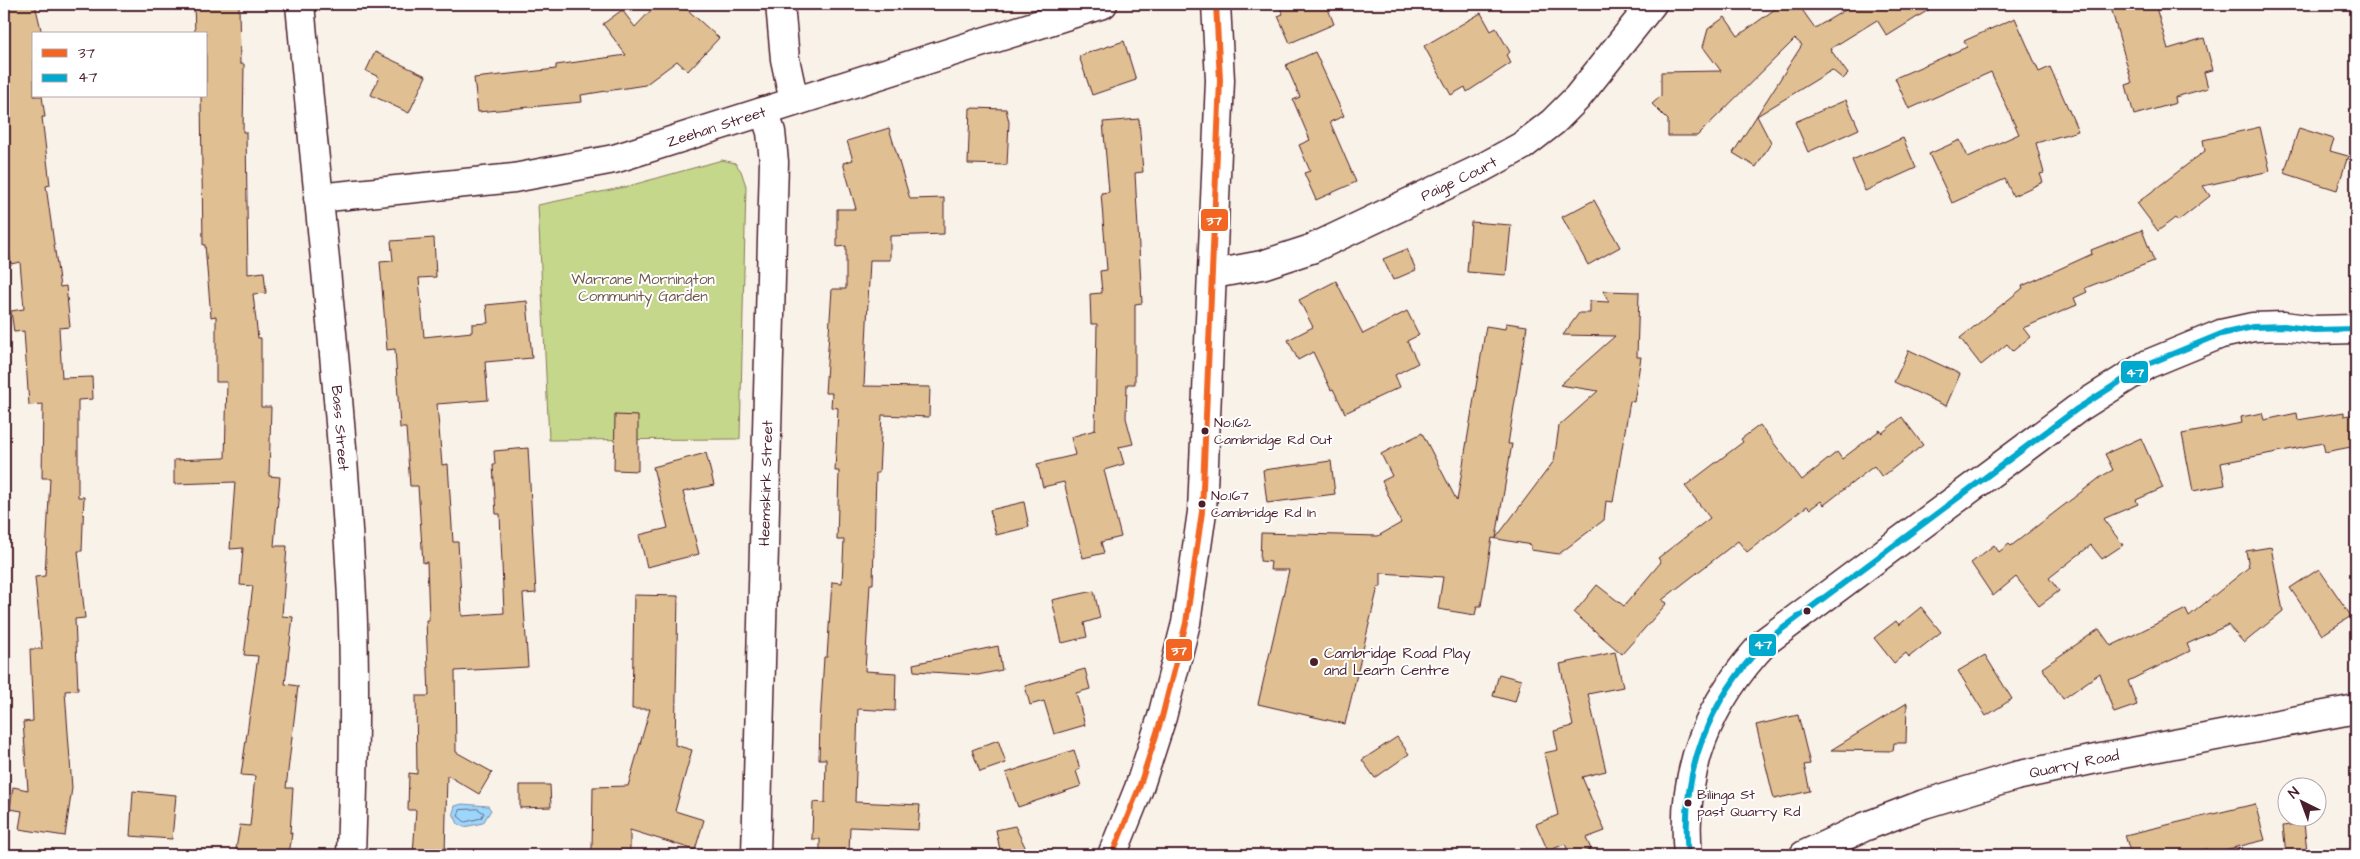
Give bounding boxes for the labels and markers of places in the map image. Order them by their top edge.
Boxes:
place label: No.162 Cambridge Rd Out [1214,413,1332,450]
marker: No.162 Cambridge Rd Out [1200,426,1210,436]
place label: No.167 Cambridge Rd In [1211,486,1316,523]
marker: No.167 Cambridge Rd In [1197,499,1207,509]
unlabelled marker [1802,606,1812,616]
place label: Cambridge Road Play and Learn Centre [1324,643,1471,681]
marker: Cambridge Road Play and Learn Centre [1308,656,1320,668]
place label: Bilinga St past Quarry Rd [1697,785,1800,822]
marker: Bilinga St past Quarry Rd [1683,798,1693,808]

